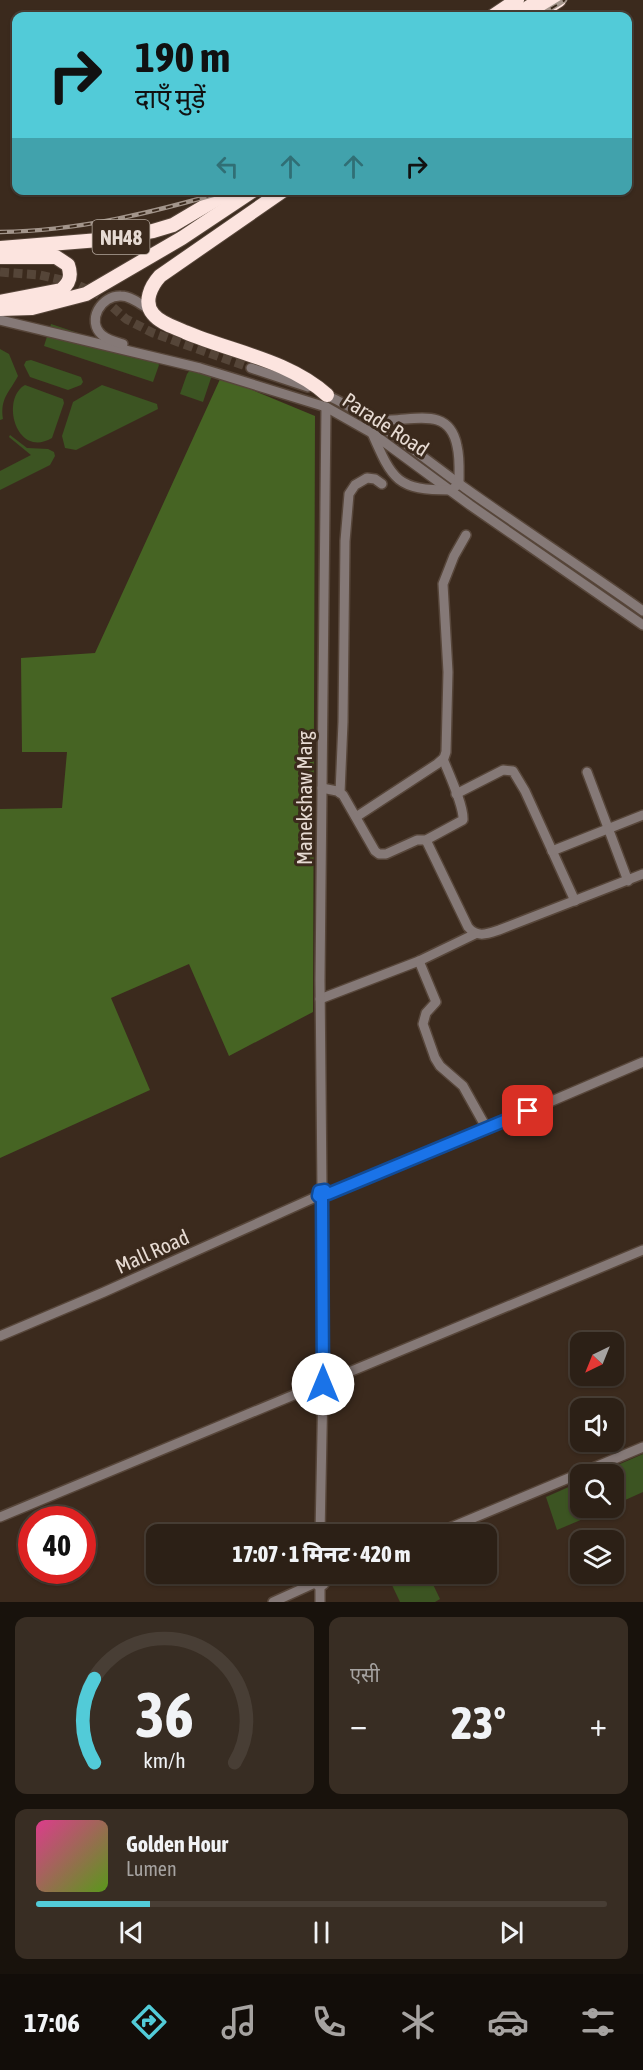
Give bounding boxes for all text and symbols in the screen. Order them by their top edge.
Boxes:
text: 190 m [135,33,230,81]
icon: right [36,36,114,114]
text: दाएँ मुड़ें [135,83,206,114]
icon: left [211,150,244,183]
icon: ahead [274,150,307,183]
icon: ahead [337,150,370,183]
icon: right [400,150,433,183]
road number: NH48 [92,220,150,254]
street label: Parade Road [339,387,433,461]
street label: Manekshaw Marg [292,731,316,865]
pin [502,1085,553,1136]
icon: arrive [511,1094,544,1127]
street label: Mall Road [112,1224,192,1278]
north arrow [570,1332,624,1386]
map controls [570,1332,624,1584]
position arrow [291,1352,355,1416]
button: sound [570,1398,624,1452]
button: search [570,1464,624,1518]
speed limit sign: 40 [18,1506,96,1584]
button: layers [570,1530,624,1584]
text: 17:07 · 1 मिनट · 420 m [233,1541,410,1567]
text: एसी [350,1663,380,1686]
text: 36 [135,1679,194,1750]
text: 23° [451,1697,506,1749]
text: − [350,1705,367,1743]
text: + [590,1705,607,1743]
text: km/h [143,1748,186,1773]
text: Golden Hour [126,1831,228,1857]
text: Lumen [126,1857,177,1880]
icon: previous [115,1916,148,1949]
icon: pause [305,1916,338,1949]
icon: next [495,1916,528,1949]
icon: directions [128,2001,170,2043]
icon: music [218,2001,260,2043]
icon: phone [308,2001,350,2043]
icon: climate [397,2001,439,2043]
icon: car [487,2001,529,2043]
icon: filters [577,2001,619,2043]
text: 17:06 [24,2007,80,2038]

